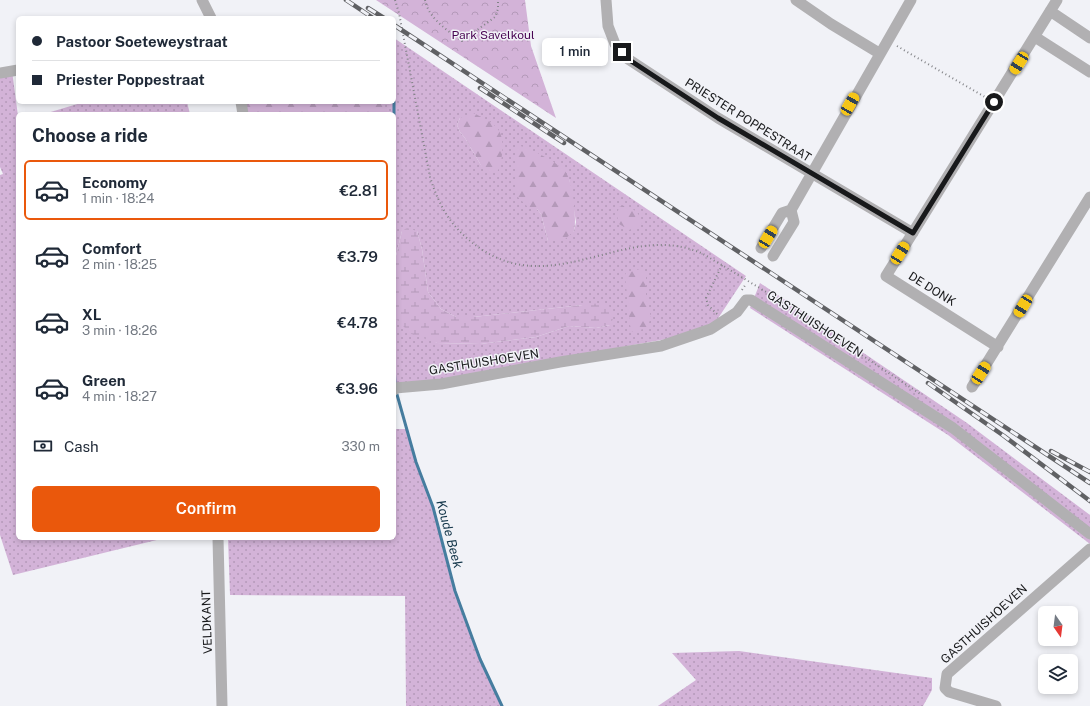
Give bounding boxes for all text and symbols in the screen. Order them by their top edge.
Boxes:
park label: Park Savelkoul [451,28,535,42]
text: Pastoor Soeteweystraat [56,33,228,50]
callout: 1 min [542,38,608,66]
route end [613,43,631,61]
text: 1 min [560,44,590,59]
car [1008,50,1030,76]
text: Priester Poppestraat [56,71,205,88]
street label: PRIESTER POPPESTRAAT [682,75,814,165]
car [839,91,861,117]
route start [985,93,1003,111]
text: Choose a ride [32,125,148,146]
icon: car [34,172,70,208]
text: Economy [82,174,147,191]
text: €2.81 [339,182,378,199]
text: 1 min · 18:24 [82,191,155,206]
car [757,224,779,250]
icon: car [34,238,70,274]
text: Comfort [82,240,142,257]
car [889,240,911,266]
text: €3.79 [337,248,378,265]
text: 2 min · 18:25 [82,257,157,272]
street label: DE DONK [906,269,958,309]
street label: GASTHUISHOEVEN [765,288,865,360]
car [1012,293,1034,319]
icon: car [34,304,70,340]
text: XL [82,306,101,323]
text: €4.78 [337,314,378,331]
text: 3 min · 18:26 [82,323,157,338]
street label: GASTHUISHOEVEN [428,346,540,378]
car [969,360,993,386]
icon: car [34,370,70,406]
text: Green [82,372,126,389]
text: €3.96 [336,380,378,397]
text: 4 min · 18:27 [82,389,157,404]
icon: cash [32,435,54,457]
text: Cash [64,438,99,455]
text: 330 m [341,439,380,454]
button: Confirm [32,486,380,532]
water label: Koude Beek [433,498,466,570]
street label: GASTHUISHOEVEN [938,582,1030,666]
street label: VELDKANT [199,590,215,654]
north arrow [1038,606,1078,646]
map controls [1038,606,1078,694]
button: layers [1038,654,1078,694]

